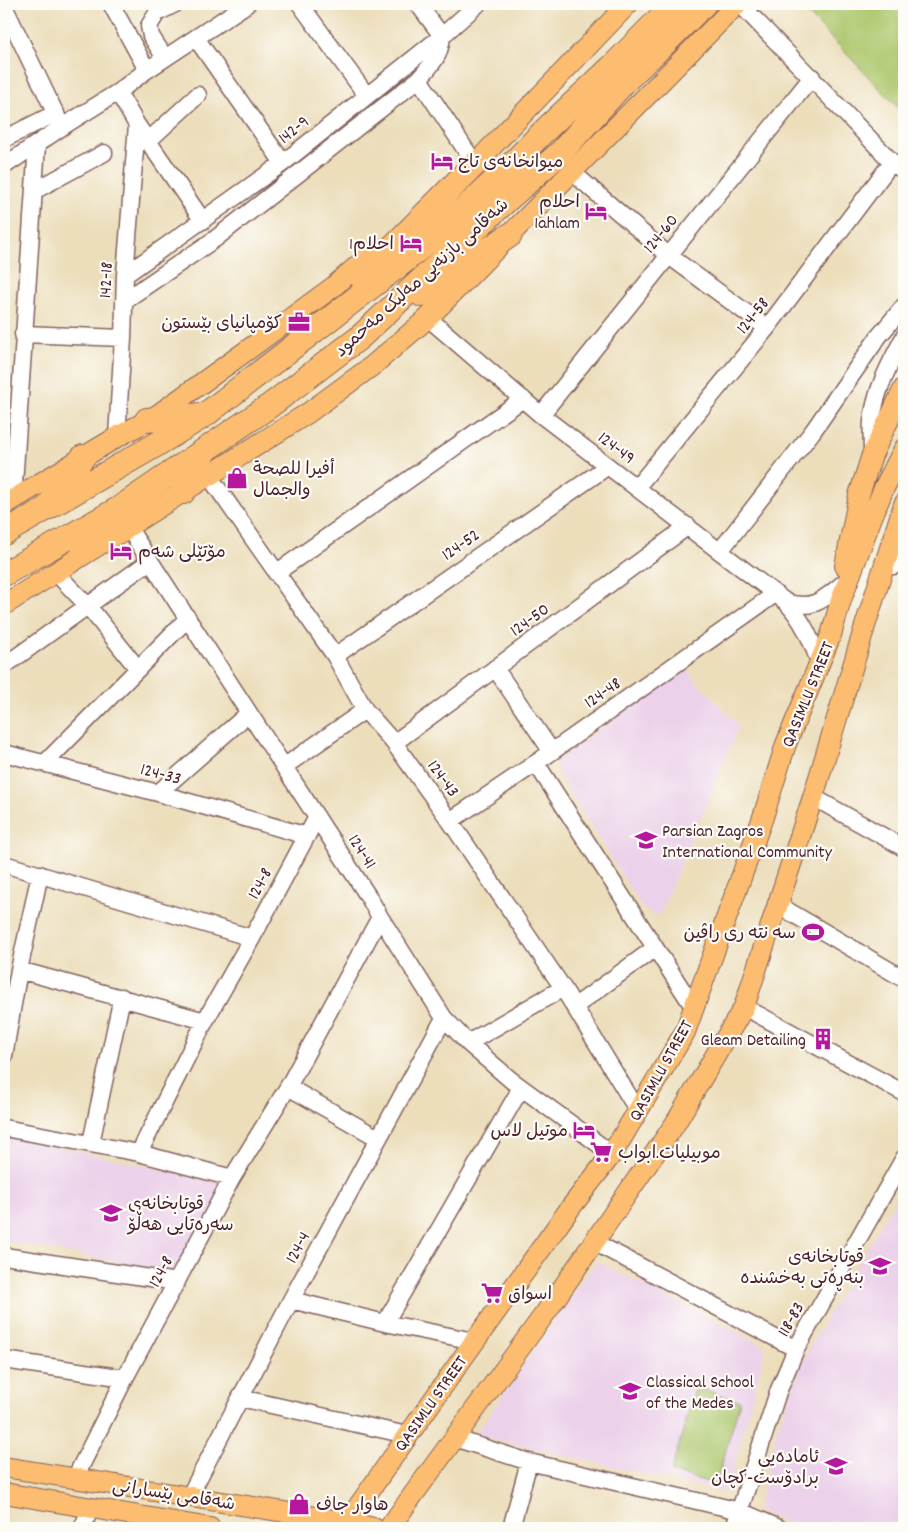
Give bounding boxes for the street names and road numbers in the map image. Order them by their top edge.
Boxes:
street label: 142-9 [274,111,316,151]
street label: شەقامی بازنەیی مەلیک مەحمود [330,194,515,364]
street label: 124-60 [638,210,686,260]
street label: 142-18 [94,261,121,299]
street label: 124-58 [731,293,776,340]
street label: 124-49 [592,427,639,471]
street label: 124-52 [437,524,486,568]
street label: 124-50 [505,598,555,644]
street label: QASIMLU STREET [777,638,842,752]
street label: 124-48 [580,672,627,716]
street label: 124-43 [420,756,464,803]
street label: 124-33 [137,758,184,793]
street label: 124-41 [340,830,381,875]
street label: 124-8 [243,864,280,904]
street label: QASIMLU STREET [624,1016,700,1126]
street label: 124-4 [280,1228,318,1269]
street label: 124-8 [144,1252,181,1292]
street label: 118-83 [772,1298,812,1342]
street label: QASIMLU STREET [390,1351,474,1457]
street label: شەقامی بێسارانی [110,1474,237,1519]

